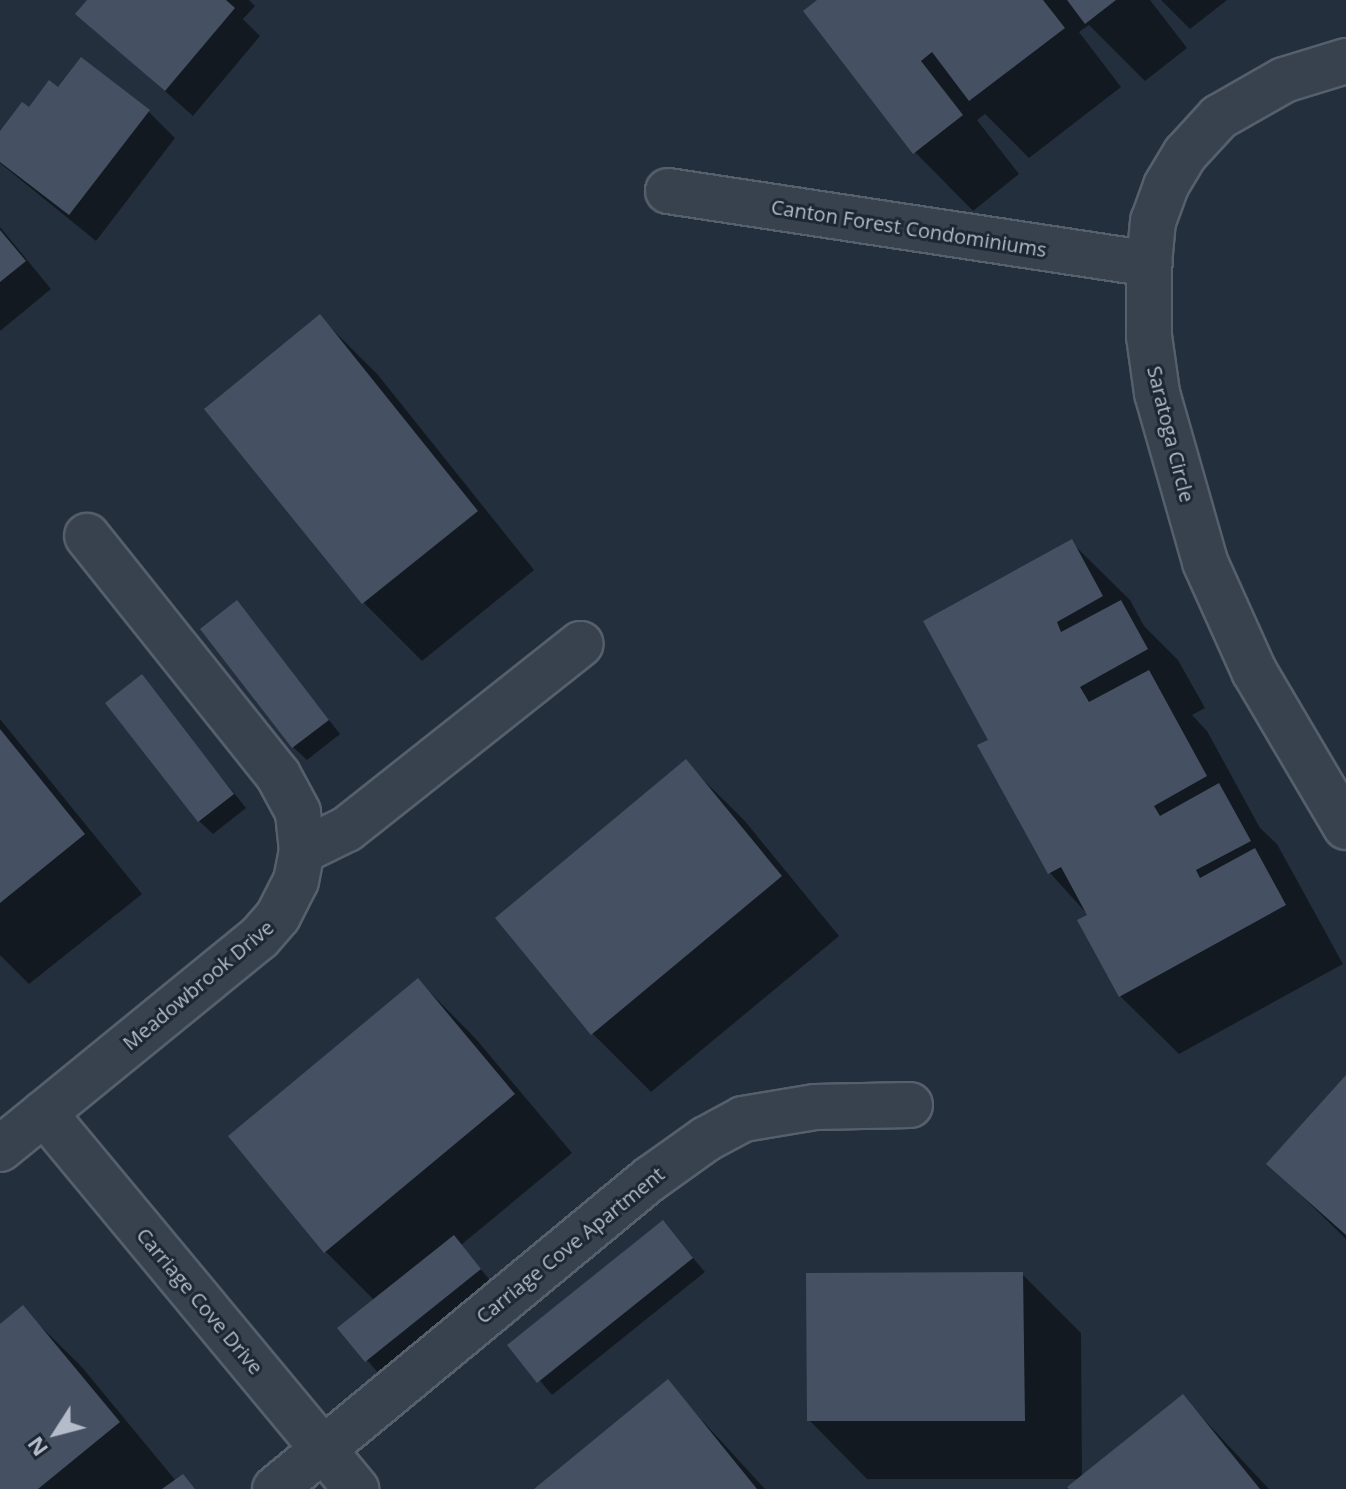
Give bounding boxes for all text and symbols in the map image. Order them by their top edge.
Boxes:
street label: Canton Forest Condominiums [770,194,1048,262]
street label: Saratoga Circle [1142,363,1200,505]
street label: Meadowbrook Drive [118,915,278,1055]
street label: Carriage Cove Apartment [471,1162,669,1328]
street label: Carriage Cove Drive [132,1223,268,1379]
north arrow [16,1393,96,1473]
text: N [19,1431,54,1463]

